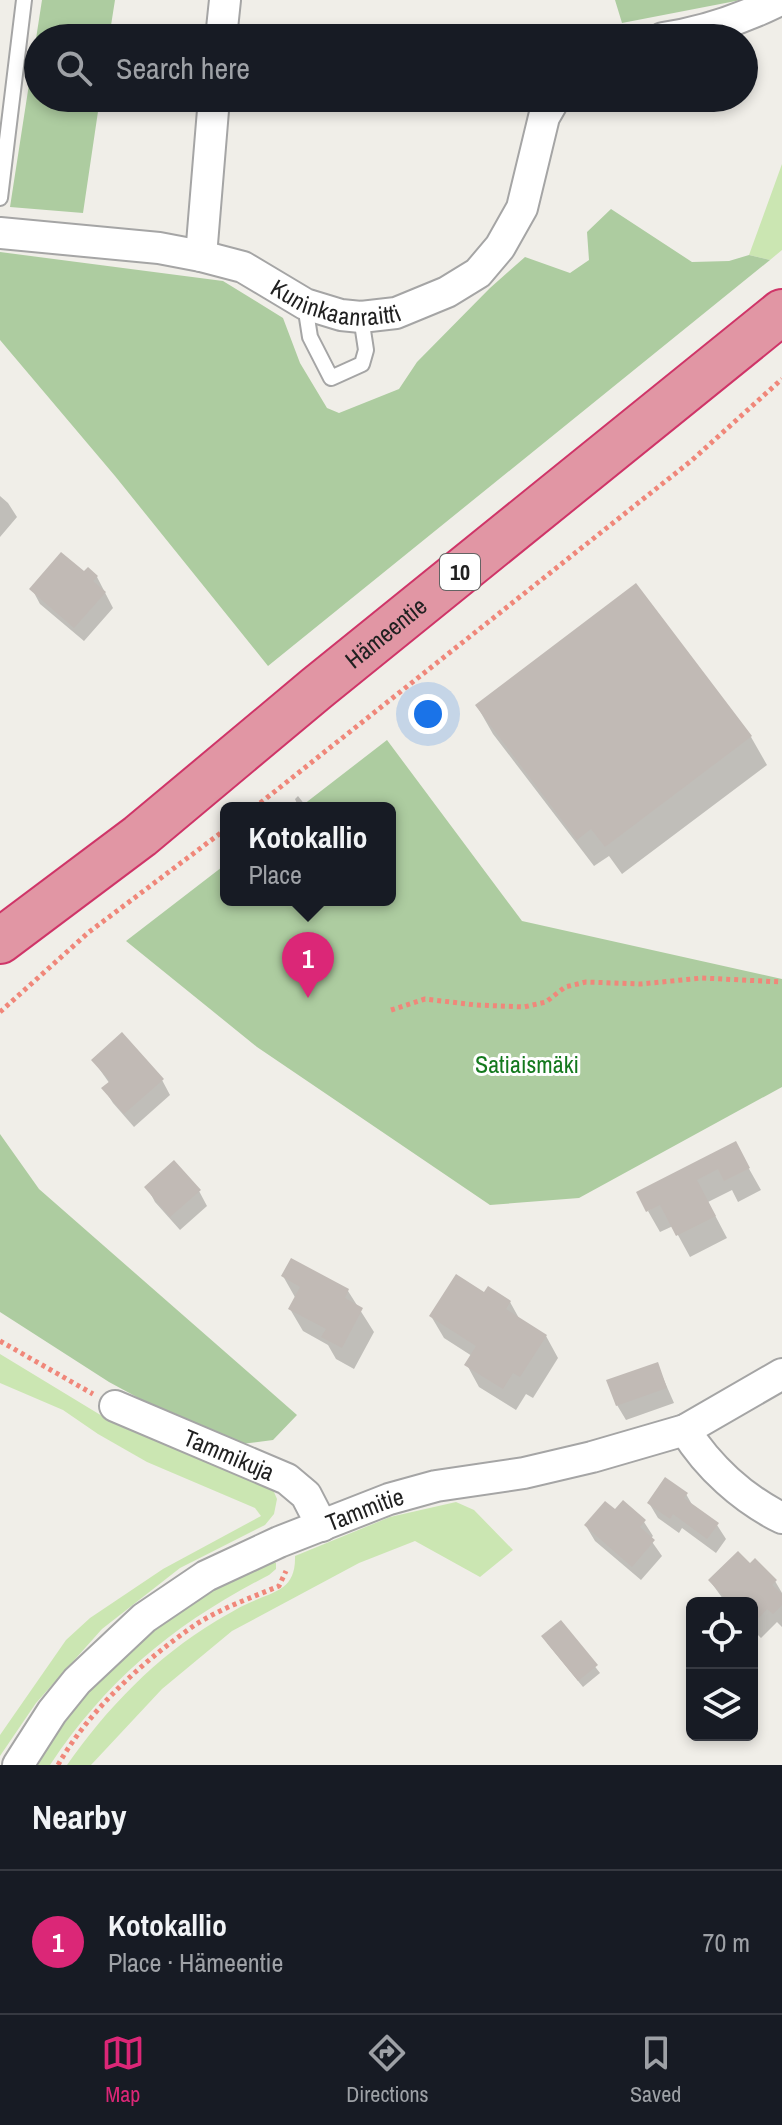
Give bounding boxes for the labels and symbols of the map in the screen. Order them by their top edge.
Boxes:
street label: Kuninkaanraitti [265,271,406,333]
road number: 10 [440,554,480,590]
street label: Hämeentie [338,590,433,675]
your location [408,694,448,734]
pin: 1 [282,932,334,998]
park label: Satiaismäki [475,1048,579,1080]
street label: Tammikuja [179,1421,279,1488]
street label: Tammitie [321,1480,407,1538]

